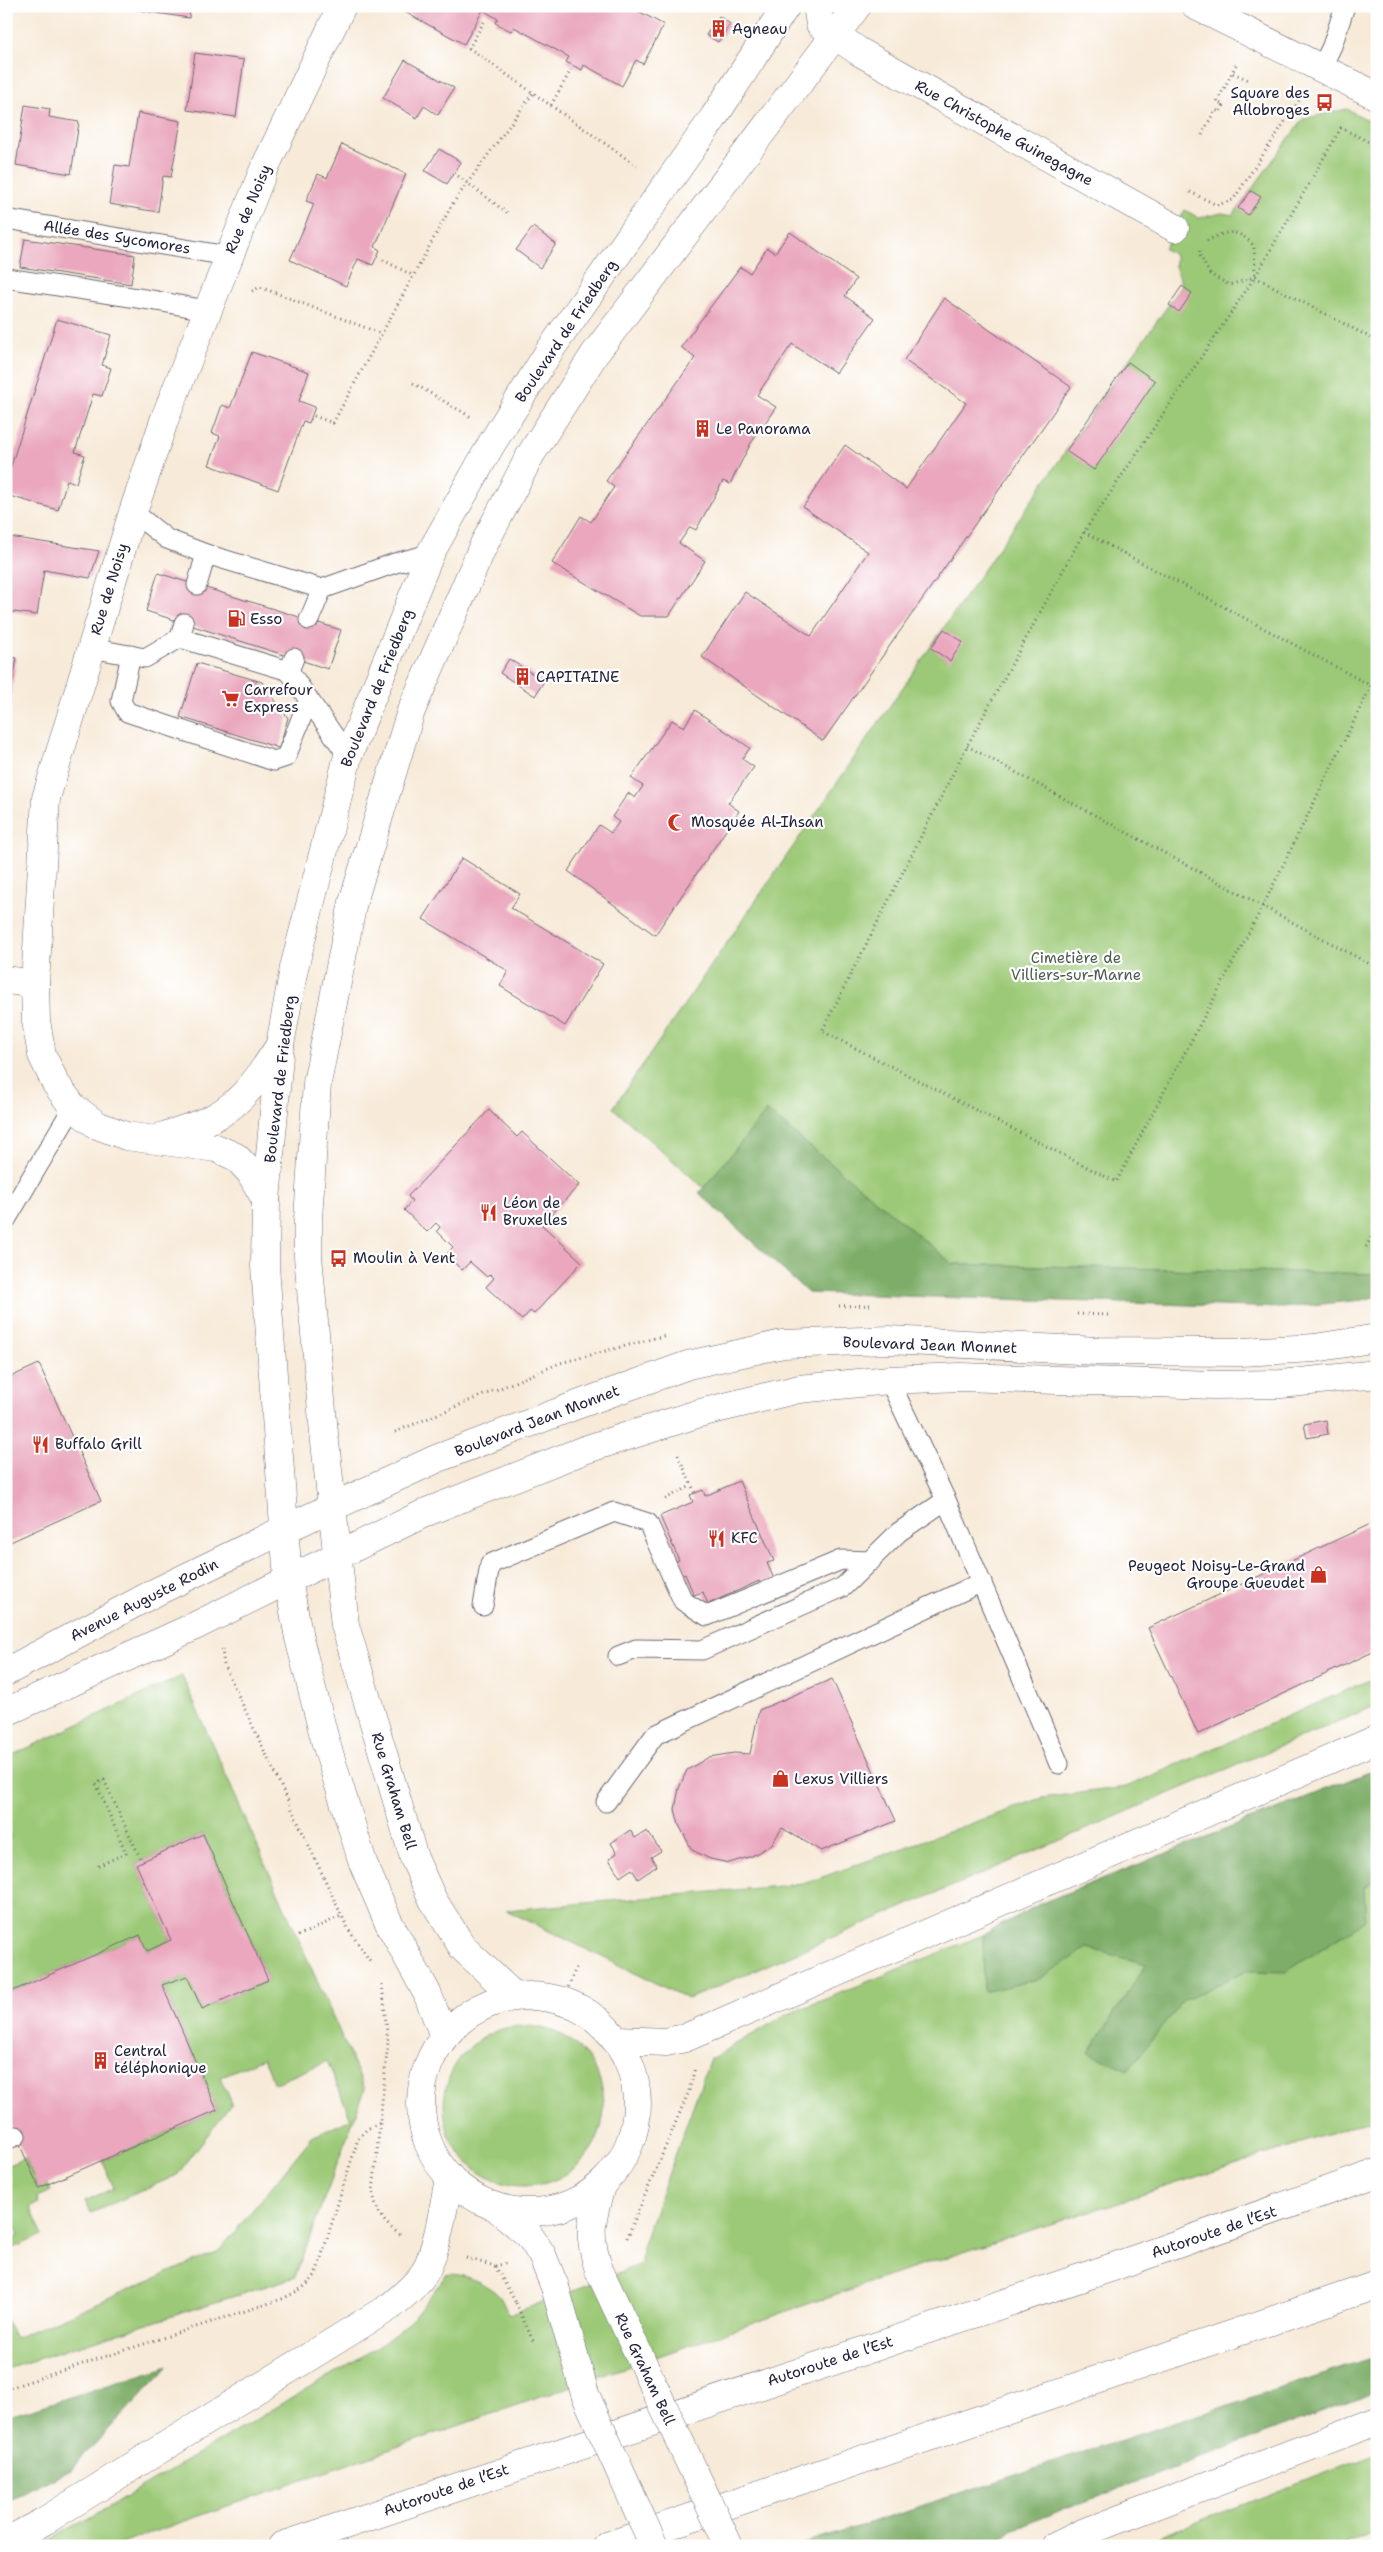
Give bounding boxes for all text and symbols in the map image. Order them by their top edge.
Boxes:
building icon: Agneau [708,19,728,39]
place label: Agneau [732,19,787,39]
street label: Rue Christophe Guinegagne [911,76,1097,190]
place label: Square des Allobroges [1231,83,1310,120]
bus stop icon: Square des Allobroges [1314,92,1334,112]
street label: Rue de Noisy [220,161,276,257]
street label: Allée des Sycomores [42,216,192,258]
street label: Boulevard de Friedberg [510,255,622,407]
building icon: Le Panorama [692,419,712,439]
place label: Le Panorama [716,419,811,439]
street label: Rue de Noisy [86,541,132,637]
street label: Boulevard de Friedberg [336,606,418,770]
fuel station icon: Esso [226,609,246,629]
place label: Esso [250,609,282,629]
building icon: CAPITAINE [512,667,532,687]
place label: CAPITAINE [536,667,620,687]
place label: Carrefour Express [244,680,313,717]
supermarket icon: Carrefour Express [220,689,240,709]
mosque icon: Mosquée Al-Ihsan [667,812,687,832]
place label: Mosquée Al-Ihsan [691,812,823,832]
park label: Cimetière de Villiers-sur-Marne [1011,948,1141,985]
street label: Boulevard de Friedberg [260,994,300,1164]
place label: Léon de Bruxelles [503,1193,568,1230]
restaurant icon: Léon de Bruxelles [479,1202,499,1222]
bus stop icon: Moulin à Vent [329,1248,349,1268]
place label: Moulin à Vent [353,1248,455,1268]
street label: Boulevard Jean Monnet [842,1332,1018,1358]
street label: Boulevard Jean Monnet [452,1380,622,1462]
restaurant icon: Buffalo Grill [31,1434,51,1454]
place label: Buffalo Grill [55,1434,142,1454]
restaurant icon: KFC [707,1528,727,1548]
place label: KFC [731,1528,758,1548]
street label: Avenue Auguste Rodin [67,1554,221,1646]
place label: Peugeot Noisy-Le-Grand Groupe Gueudet [1128,1556,1305,1593]
shop icon: Peugeot Noisy-Le-Grand Groupe Gueudet [1309,1565,1329,1585]
street label: Rue Graham Bell [367,1730,421,1853]
shop icon: Lexus Villiers [770,1769,790,1789]
place label: Lexus Villiers [794,1769,889,1789]
place label: Central téléphonique [114,2041,207,2078]
building icon: Central téléphonique [90,2050,110,2070]
street label: Autoroute de l’Est [1149,2201,1279,2263]
street label: Rue Graham Bell [610,2310,680,2429]
street label: Autoroute de l’Est [765,2331,895,2391]
street label: Autoroute de l’Est [381,2459,511,2521]

